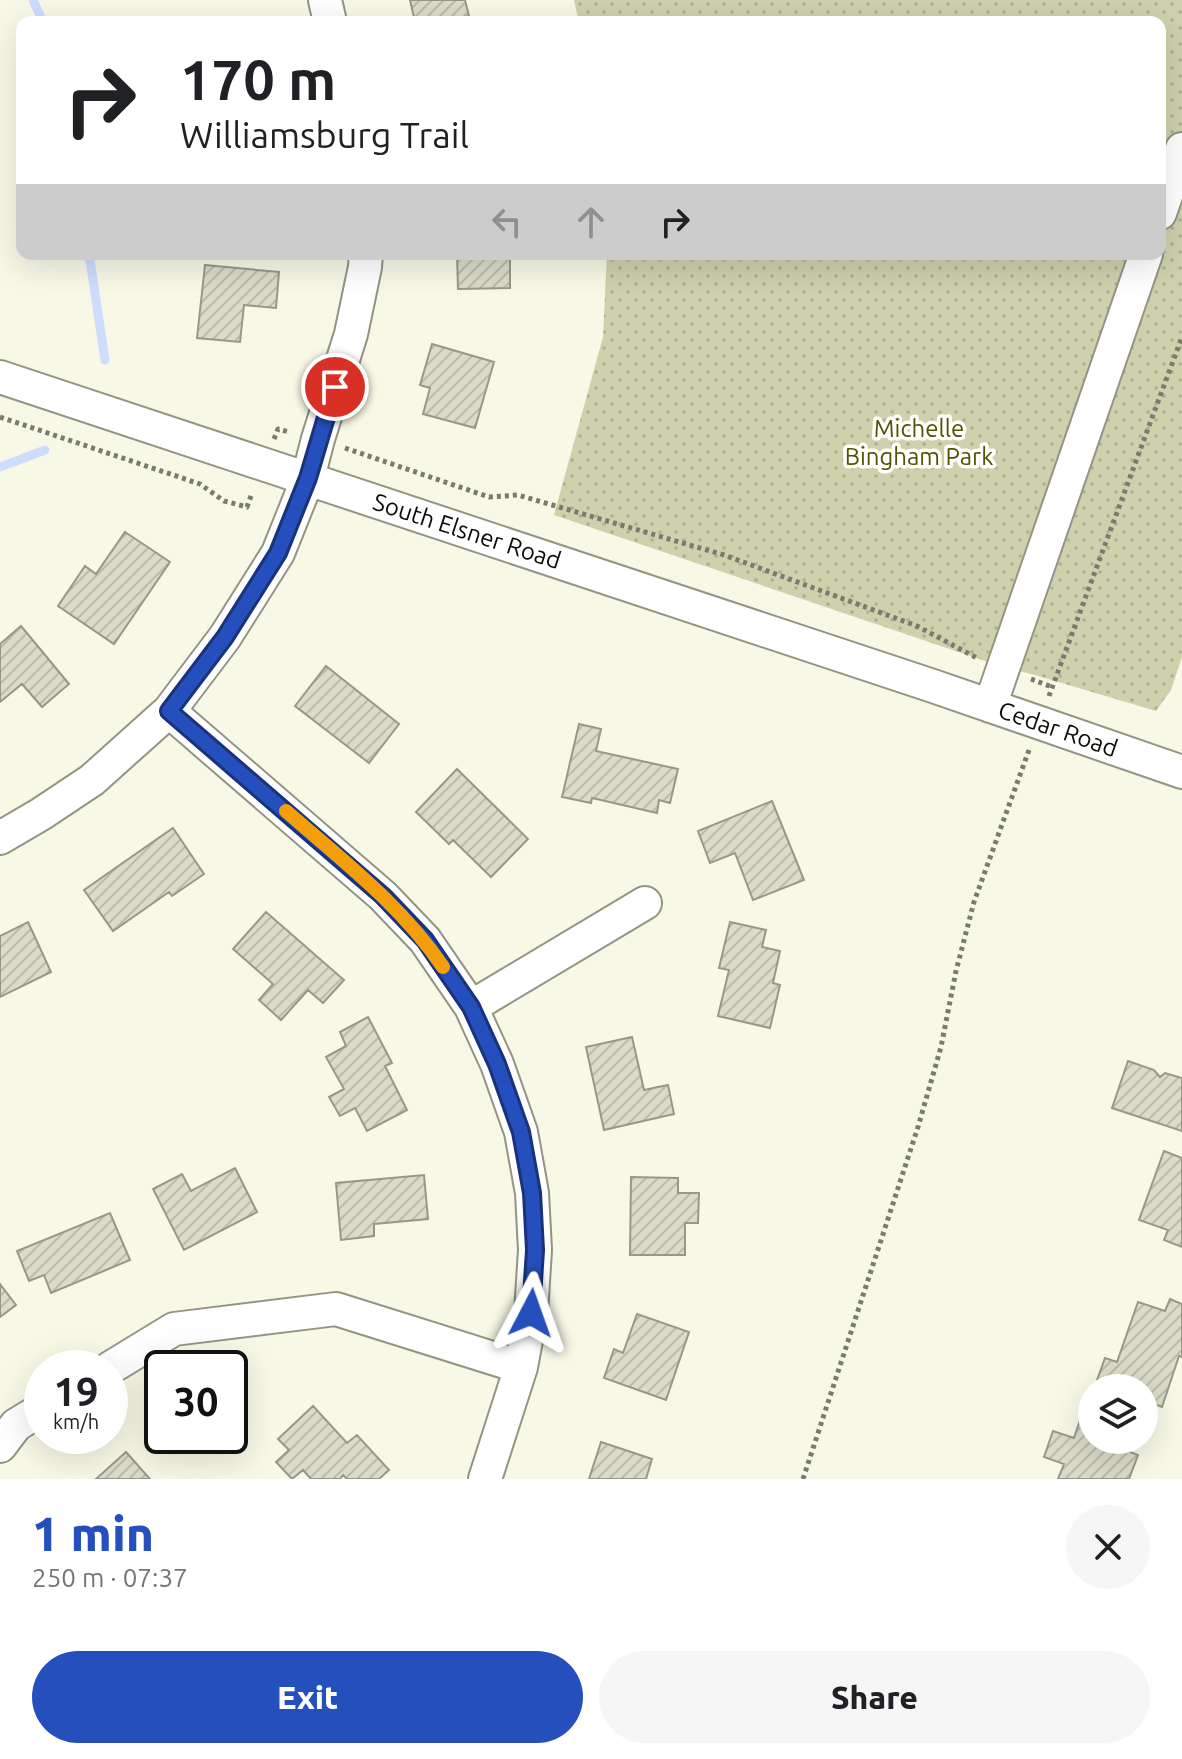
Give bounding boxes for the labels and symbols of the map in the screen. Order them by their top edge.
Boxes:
pin [301,353,369,421]
park label: Michelle Bingham Park [845,415,993,470]
street label: South Elsner Road [370,488,564,574]
street label: Cedar Road [995,696,1121,762]
position arrow [489,1271,573,1355]
speed limit sign: 30 [144,1350,248,1454]

